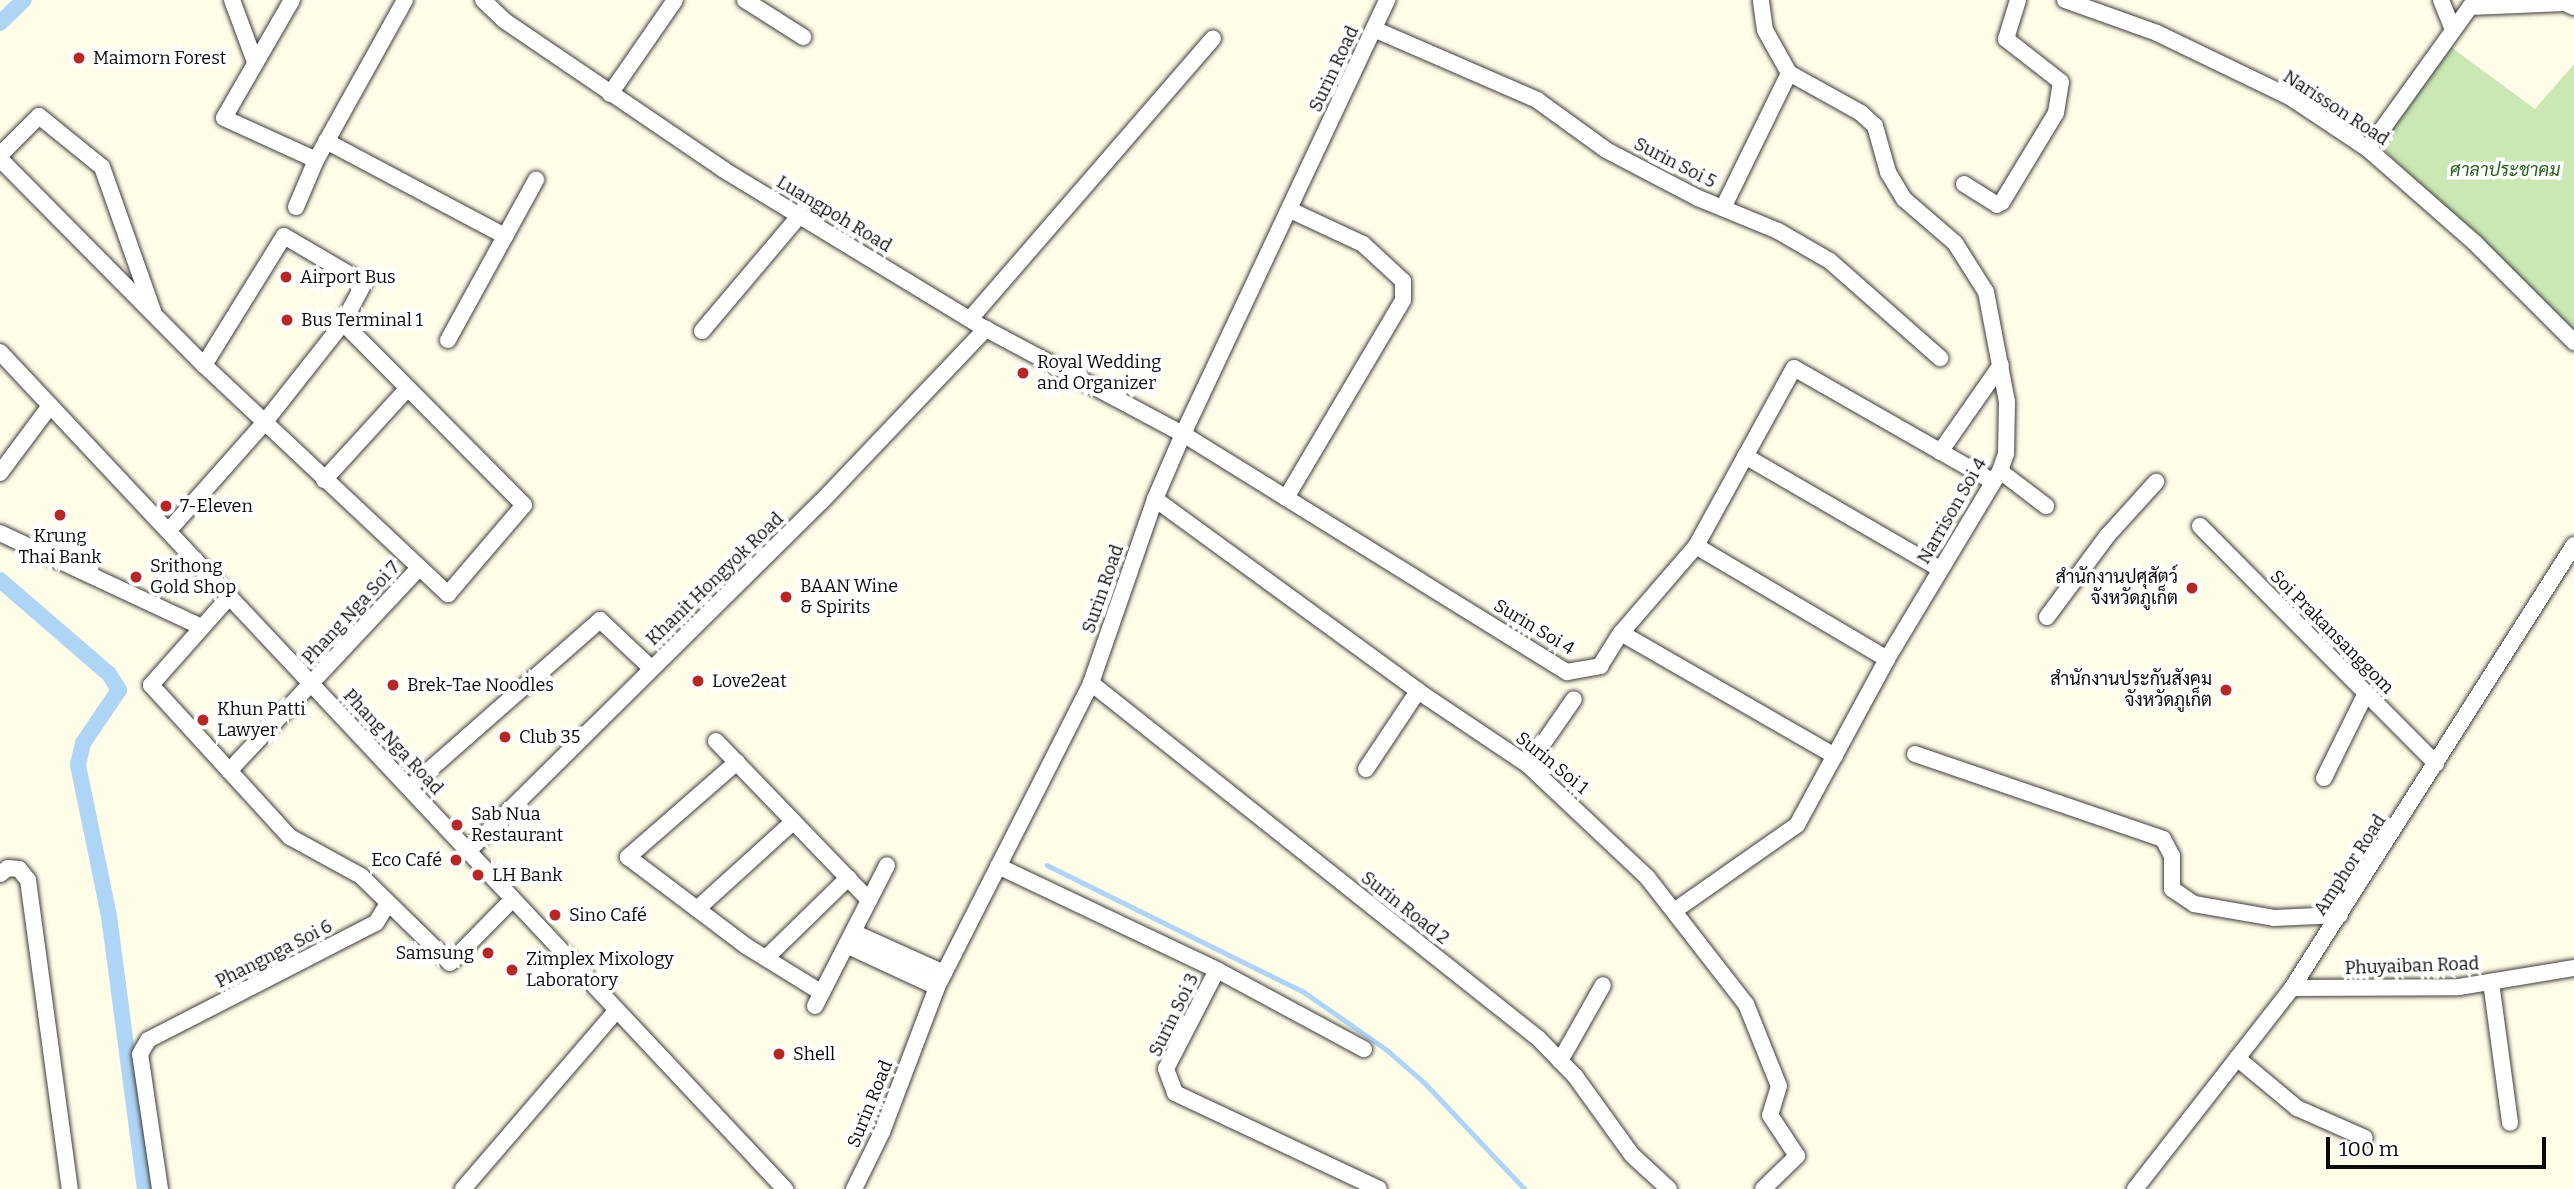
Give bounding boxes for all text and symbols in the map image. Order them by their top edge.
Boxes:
street label: Surin Road [1305,23,1363,115]
place label: Maimorn Forest [93,47,226,69]
marker: Maimorn Forest [71,50,87,66]
street label: Narisson Road [2279,66,2393,150]
street label: Surin Soi 5 [1630,133,1720,193]
park label: ศาลาประชาคม [2450,159,2560,181]
street label: Luangpoh Road [773,171,895,257]
place label: Airport Bus [300,266,396,288]
marker: Airport Bus [278,269,294,285]
place label: Bus Terminal 1 [301,309,423,331]
marker: Bus Terminal 1 [279,312,295,328]
place label: Royal Wedding and Organizer [1037,352,1161,394]
marker: Royal Wedding and Organizer [1015,365,1031,381]
street label: Narrison Soi 4 [1913,454,1991,568]
place label: 7-Eleven [180,495,253,517]
marker: 7-Eleven [158,498,174,514]
marker: Krung Thai Bank [52,507,68,523]
street label: Khanit Hongyok Road [642,508,788,650]
place label: Krung Thai Bank [19,526,101,568]
street label: Surin Road [1078,542,1128,636]
place label: Srithong Gold Shop [150,556,236,598]
street label: Phang Nga Soi 7 [298,557,404,669]
street label: Soi Prakansanggom [2266,566,2398,698]
place label: สำนักงานปศุสัตว์ จังหวัดภูเก็ต [2055,567,2178,610]
marker: Srithong Gold Shop [128,569,144,585]
place label: BAAN Wine & Spirits [800,576,898,618]
marker: สำนักงานปศุสัตว์ จังหวัดภูเก็ต [2184,580,2200,596]
marker: BAAN Wine & Spirits [778,589,794,605]
street label: Surin Soi 4 [1490,595,1578,659]
place label: สำนักงานประกันสังคม จังหวัดภูเก็ต [2050,669,2212,712]
place label: Love2eat [712,670,787,692]
marker: Love2eat [690,673,706,689]
place label: Brek-Tae Noodles [407,674,554,696]
marker: Brek-Tae Noodles [385,677,401,693]
marker: สำนักงานประกันสังคม จังหวัดภูเก็ต [2218,682,2234,698]
street label: Phang Nga Road [339,685,447,799]
place label: Khun Patti Lawyer [217,699,306,742]
marker: Khun Patti Lawyer [195,712,211,728]
place label: Club 35 [519,726,580,748]
street label: Surin Soi 1 [1511,727,1593,799]
marker: Club 35 [497,729,513,745]
place label: Sab Nua Restaurant [471,804,563,846]
street label: Amphor Road [2309,811,2391,919]
marker: Sab Nua Restaurant [449,817,465,833]
place label: Eco Café [371,849,442,871]
marker: Eco Café [448,852,464,868]
place label: LH Bank [492,864,563,886]
marker: LH Bank [470,867,486,883]
street label: Surin Road 2 [1357,867,1453,949]
place label: Sino Café [569,904,647,926]
marker: Sino Café [547,907,563,923]
street label: Phangnga Soi 6 [212,915,336,993]
place label: Samsung [395,942,474,964]
marker: Samsung [480,945,496,961]
place label: Zimplex Mixology Laboratory [526,949,674,992]
street label: Phuyaiban Road [2344,953,2480,979]
marker: Zimplex Mixology Laboratory [504,962,520,978]
street label: Surin Soi 3 [1145,970,1203,1060]
place label: Shell [793,1043,835,1065]
marker: Shell [771,1046,787,1062]
street label: Surin Road [843,1057,897,1151]
scale bar [2329,1122,2550,1166]
text: 100 m [2339,1136,2399,1162]

